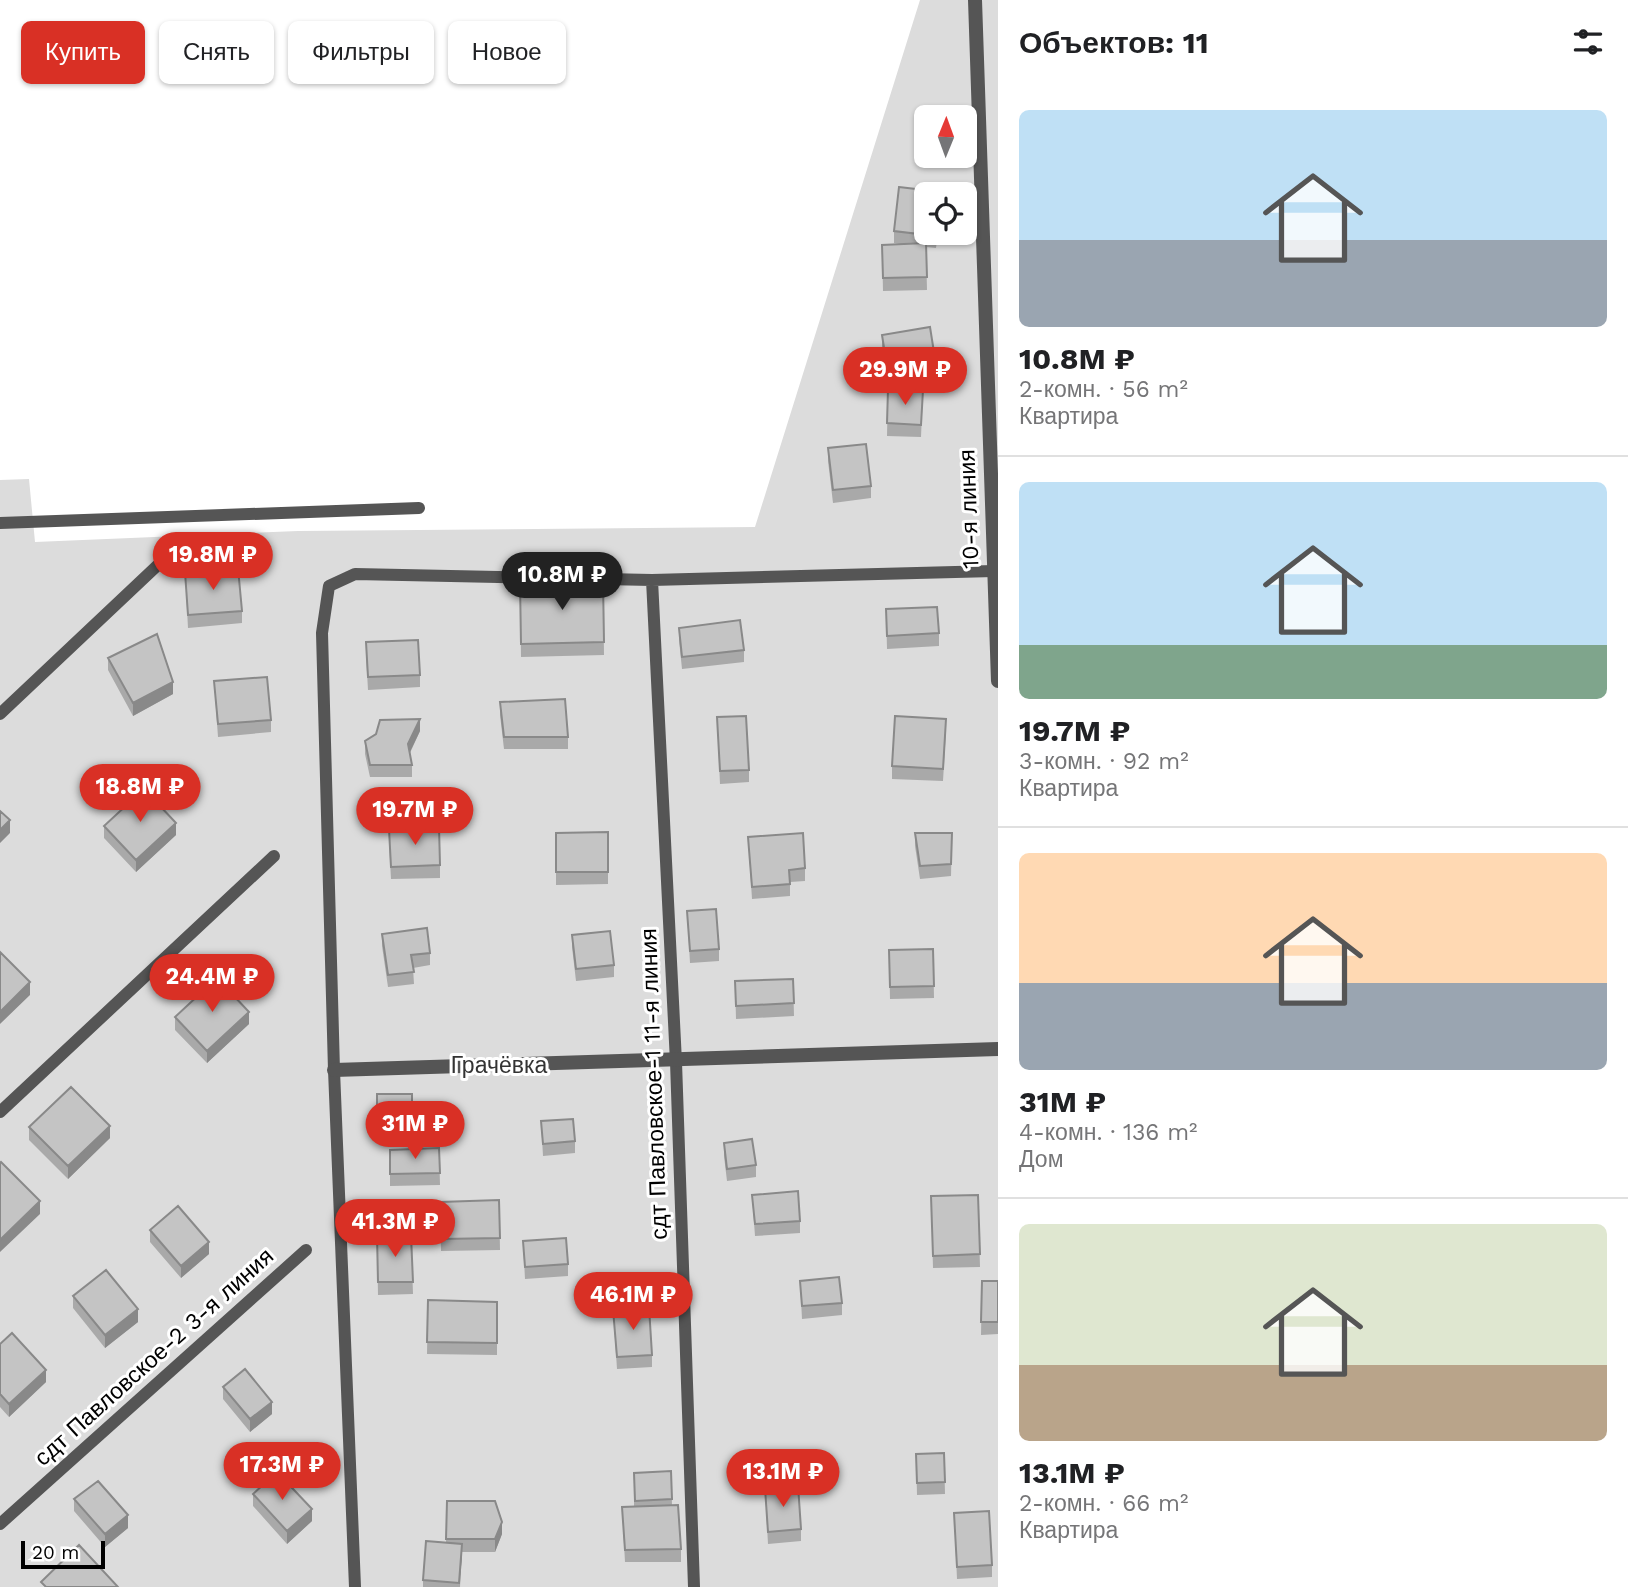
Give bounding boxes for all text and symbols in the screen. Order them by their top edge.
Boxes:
chip: Купить [21,21,145,84]
chip: Снять [159,21,274,84]
chip: Фильтры [288,21,434,84]
chip: Новое [448,21,566,84]
icon: filters [1569,23,1607,61]
text: Объектов: 11 [1019,25,1209,60]
north arrow [914,105,976,168]
map controls [914,105,977,245]
icon: home [1250,155,1376,281]
button: locate [914,182,977,245]
text: 10.8M ₽ [1019,341,1135,376]
pin: 29.9M ₽ [840,348,970,407]
text: 29.9M ₽ [859,356,951,383]
text: 2-комн. · 56 m² [1019,376,1188,403]
text: Квартира [1019,403,1118,430]
street label: 10-я линия [953,449,985,569]
icon: home [1250,527,1376,653]
pin: 19.8M ₽ [148,532,278,592]
text: 19.8M ₽ [169,541,257,568]
pin: 10.8M ₽ [497,552,627,612]
text: 10.8M ₽ [518,561,606,588]
text: 19.7M ₽ [1019,713,1130,748]
text: 3-комн. · 92 m² [1019,748,1189,775]
pin: 18.8M ₽ [75,764,205,824]
text: 18.8M ₽ [96,773,184,800]
text: Квартира [1019,775,1118,802]
pin: 19.7M ₽ [350,788,480,847]
text: 19.7M ₽ [372,796,458,823]
icon: home [1250,898,1376,1024]
street label: сдт Павловское-1 11-я линия [635,928,673,1240]
pin: 24.4M ₽ [147,954,277,1014]
text: 24.4M ₽ [166,963,258,990]
park label: Грачёвка [451,1052,548,1079]
text: 31M ₽ [1019,1084,1106,1119]
pin: 31M ₽ [366,1102,464,1161]
text: 31M ₽ [382,1110,448,1137]
text: 4-комн. · 136 m² [1019,1119,1197,1146]
text: Дом [1019,1146,1063,1173]
pin: 41.3M ₽ [330,1200,460,1259]
text: 41.3M ₽ [351,1208,439,1235]
street label: сдт Павловское-2 3-я линия [29,1243,279,1471]
icon: home [1250,1269,1376,1395]
pin: 46.1M ₽ [568,1272,698,1332]
text: 46.1M ₽ [590,1281,676,1308]
pin: 17.3M ₽ [217,1442,347,1502]
pin: 13.1M ₽ [718,1450,848,1509]
text: 17.3M ₽ [240,1451,324,1478]
text: 13.1M ₽ [1019,1455,1125,1490]
text: 13.1M ₽ [742,1458,824,1485]
text: 2-комн. · 66 m² [1019,1490,1188,1517]
text: Квартира [1019,1517,1118,1544]
scale bar [21,1538,105,1570]
text: 20 m [32,1541,79,1564]

